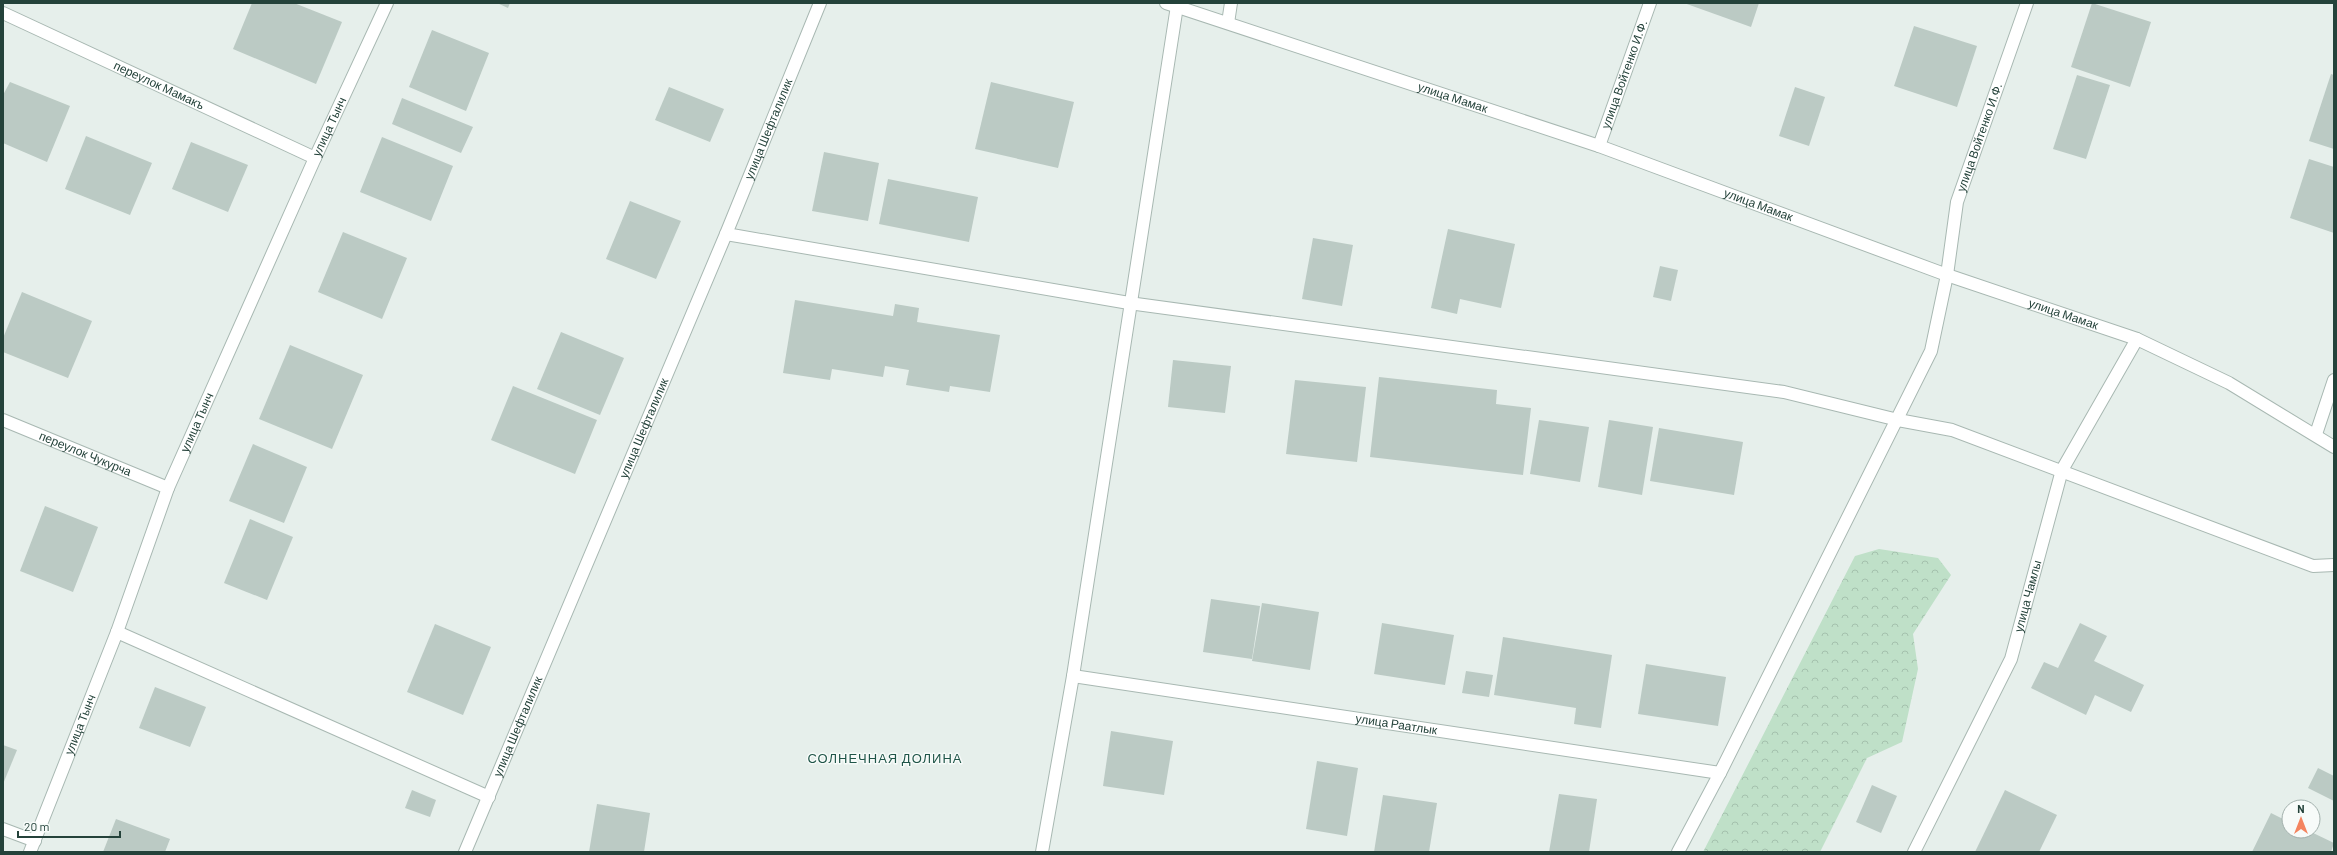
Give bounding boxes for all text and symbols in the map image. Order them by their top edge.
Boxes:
street label: улица Войтенко И.Ф. [1598,18,1649,131]
street label: переулок Мамакъ [112,58,207,112]
street label: улица Шефталилик [741,76,795,182]
street label: улица Мамак [1416,79,1490,115]
street label: улица Войтенко И.Ф. [1953,81,2004,194]
street label: улица Тынч [309,95,348,159]
street label: улица Мамак [1722,185,1796,224]
street label: улица Мамак [2027,295,2101,332]
street label: улица Шефталилик [616,375,671,480]
street label: улица Тынч [177,390,216,455]
street label: переулок Чукурча [38,428,134,478]
street label: улица Чамлы [2011,558,2043,634]
street label: улица Шефталилик [490,673,545,779]
street label: улица Тынч [61,692,98,757]
street label: улица Раатлык [1355,710,1439,737]
district label: СОЛНЕЧНАЯ ДОЛИНА [807,750,963,766]
north arrow [2281,799,2321,839]
text: N [2297,802,2305,815]
scale bar [18,813,120,839]
text: 20 m [24,819,50,833]

